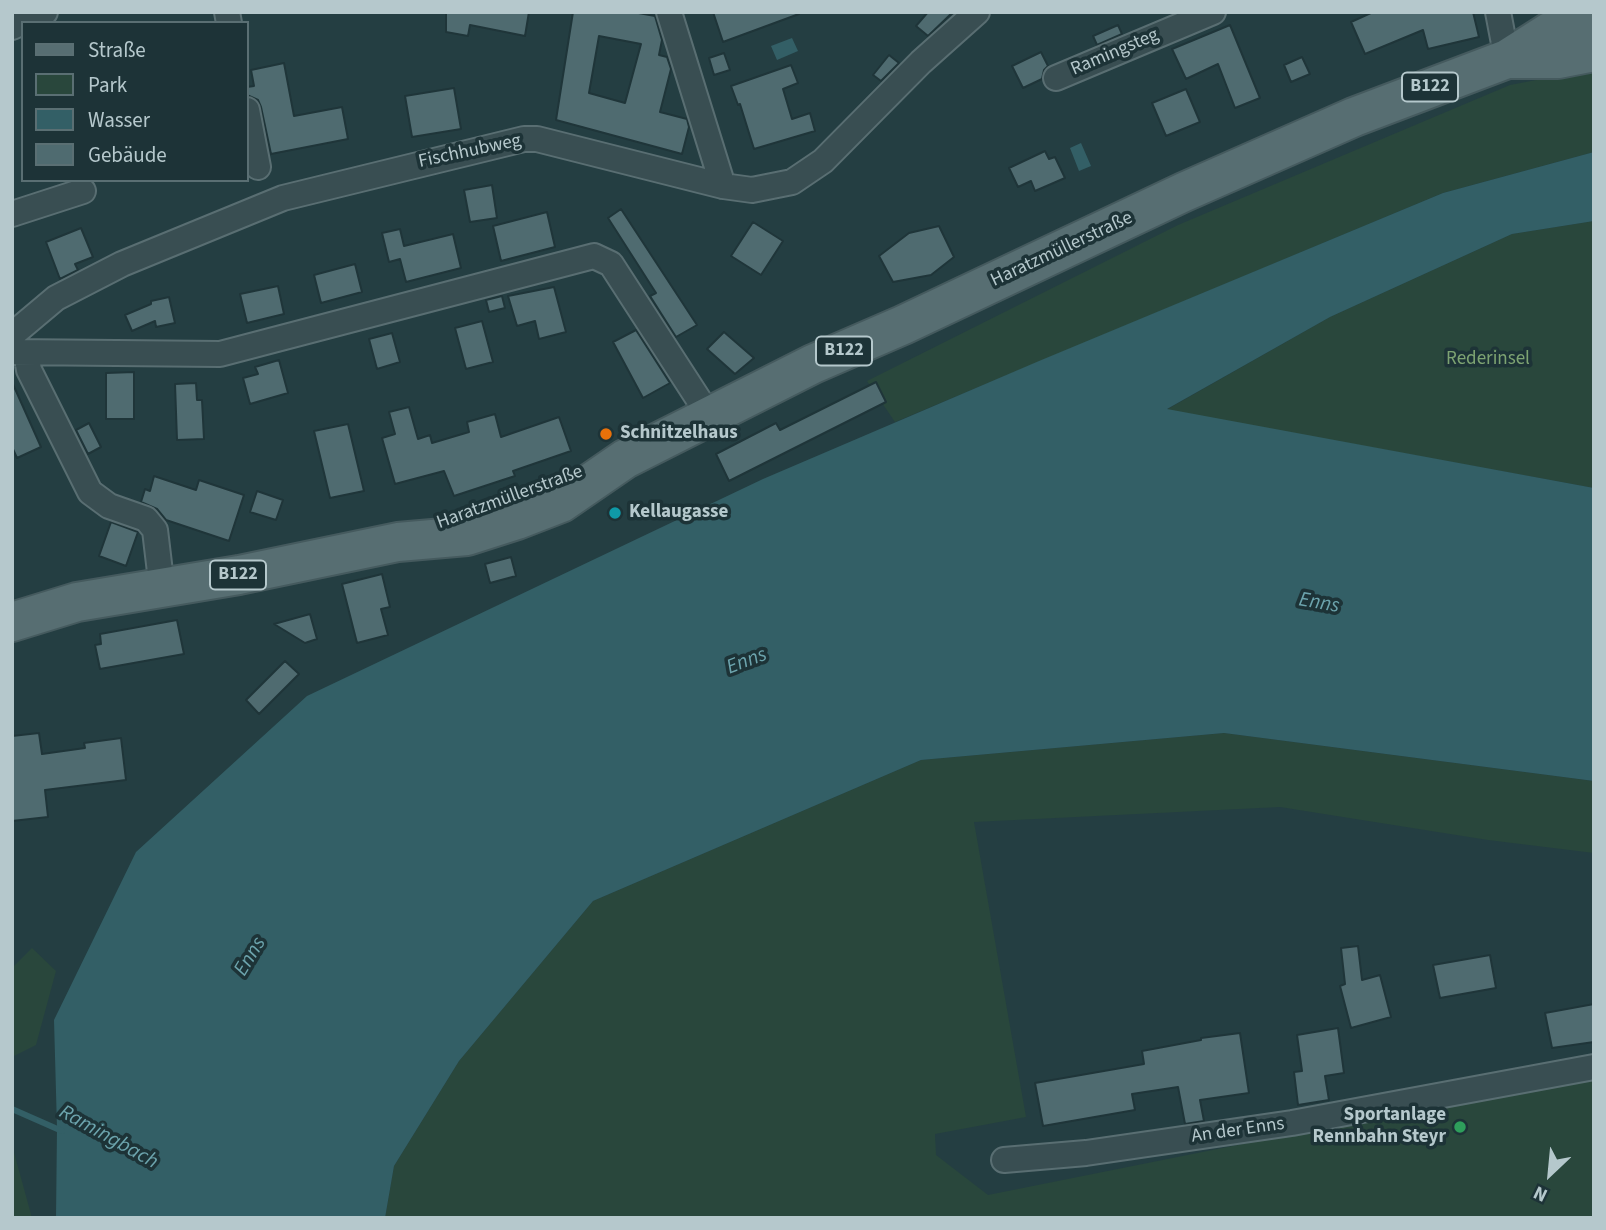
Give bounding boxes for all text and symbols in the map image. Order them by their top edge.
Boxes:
legend [21,21,248,182]
street label: Ramingsteg [1068,24,1162,82]
text: Straße [88,35,146,65]
text: Park [88,70,127,100]
road number: B122 [1402,72,1458,102]
text: Wasser [88,105,150,135]
street label: Fischhubweg [417,130,523,174]
text: Gebäude [88,140,167,170]
street label: Haratzmüllerstraße [988,207,1136,293]
road number: B122 [816,337,872,366]
park label: Rederinsel [1446,349,1530,371]
place label: Schnitzelhaus [620,423,738,445]
marker: Schnitzelhaus [598,426,614,442]
street label: Haratzmüllerstraße [434,461,586,535]
place label: Kellaugasse [629,502,728,524]
marker: Kellaugasse [607,505,623,521]
road number: B122 [210,560,266,590]
water label: Enns [1297,588,1341,620]
water label: Enns [723,643,771,681]
water label: Enns [230,933,272,981]
water label: Ramingbach [54,1100,162,1176]
place label: Sportanlage Rennbahn Steyr [1313,1105,1446,1149]
street label: An der Enns [1190,1113,1286,1149]
marker: Sportanlage Rennbahn Steyr [1452,1119,1468,1135]
north arrow [1515,1139,1585,1209]
text: N [1529,1178,1552,1208]

